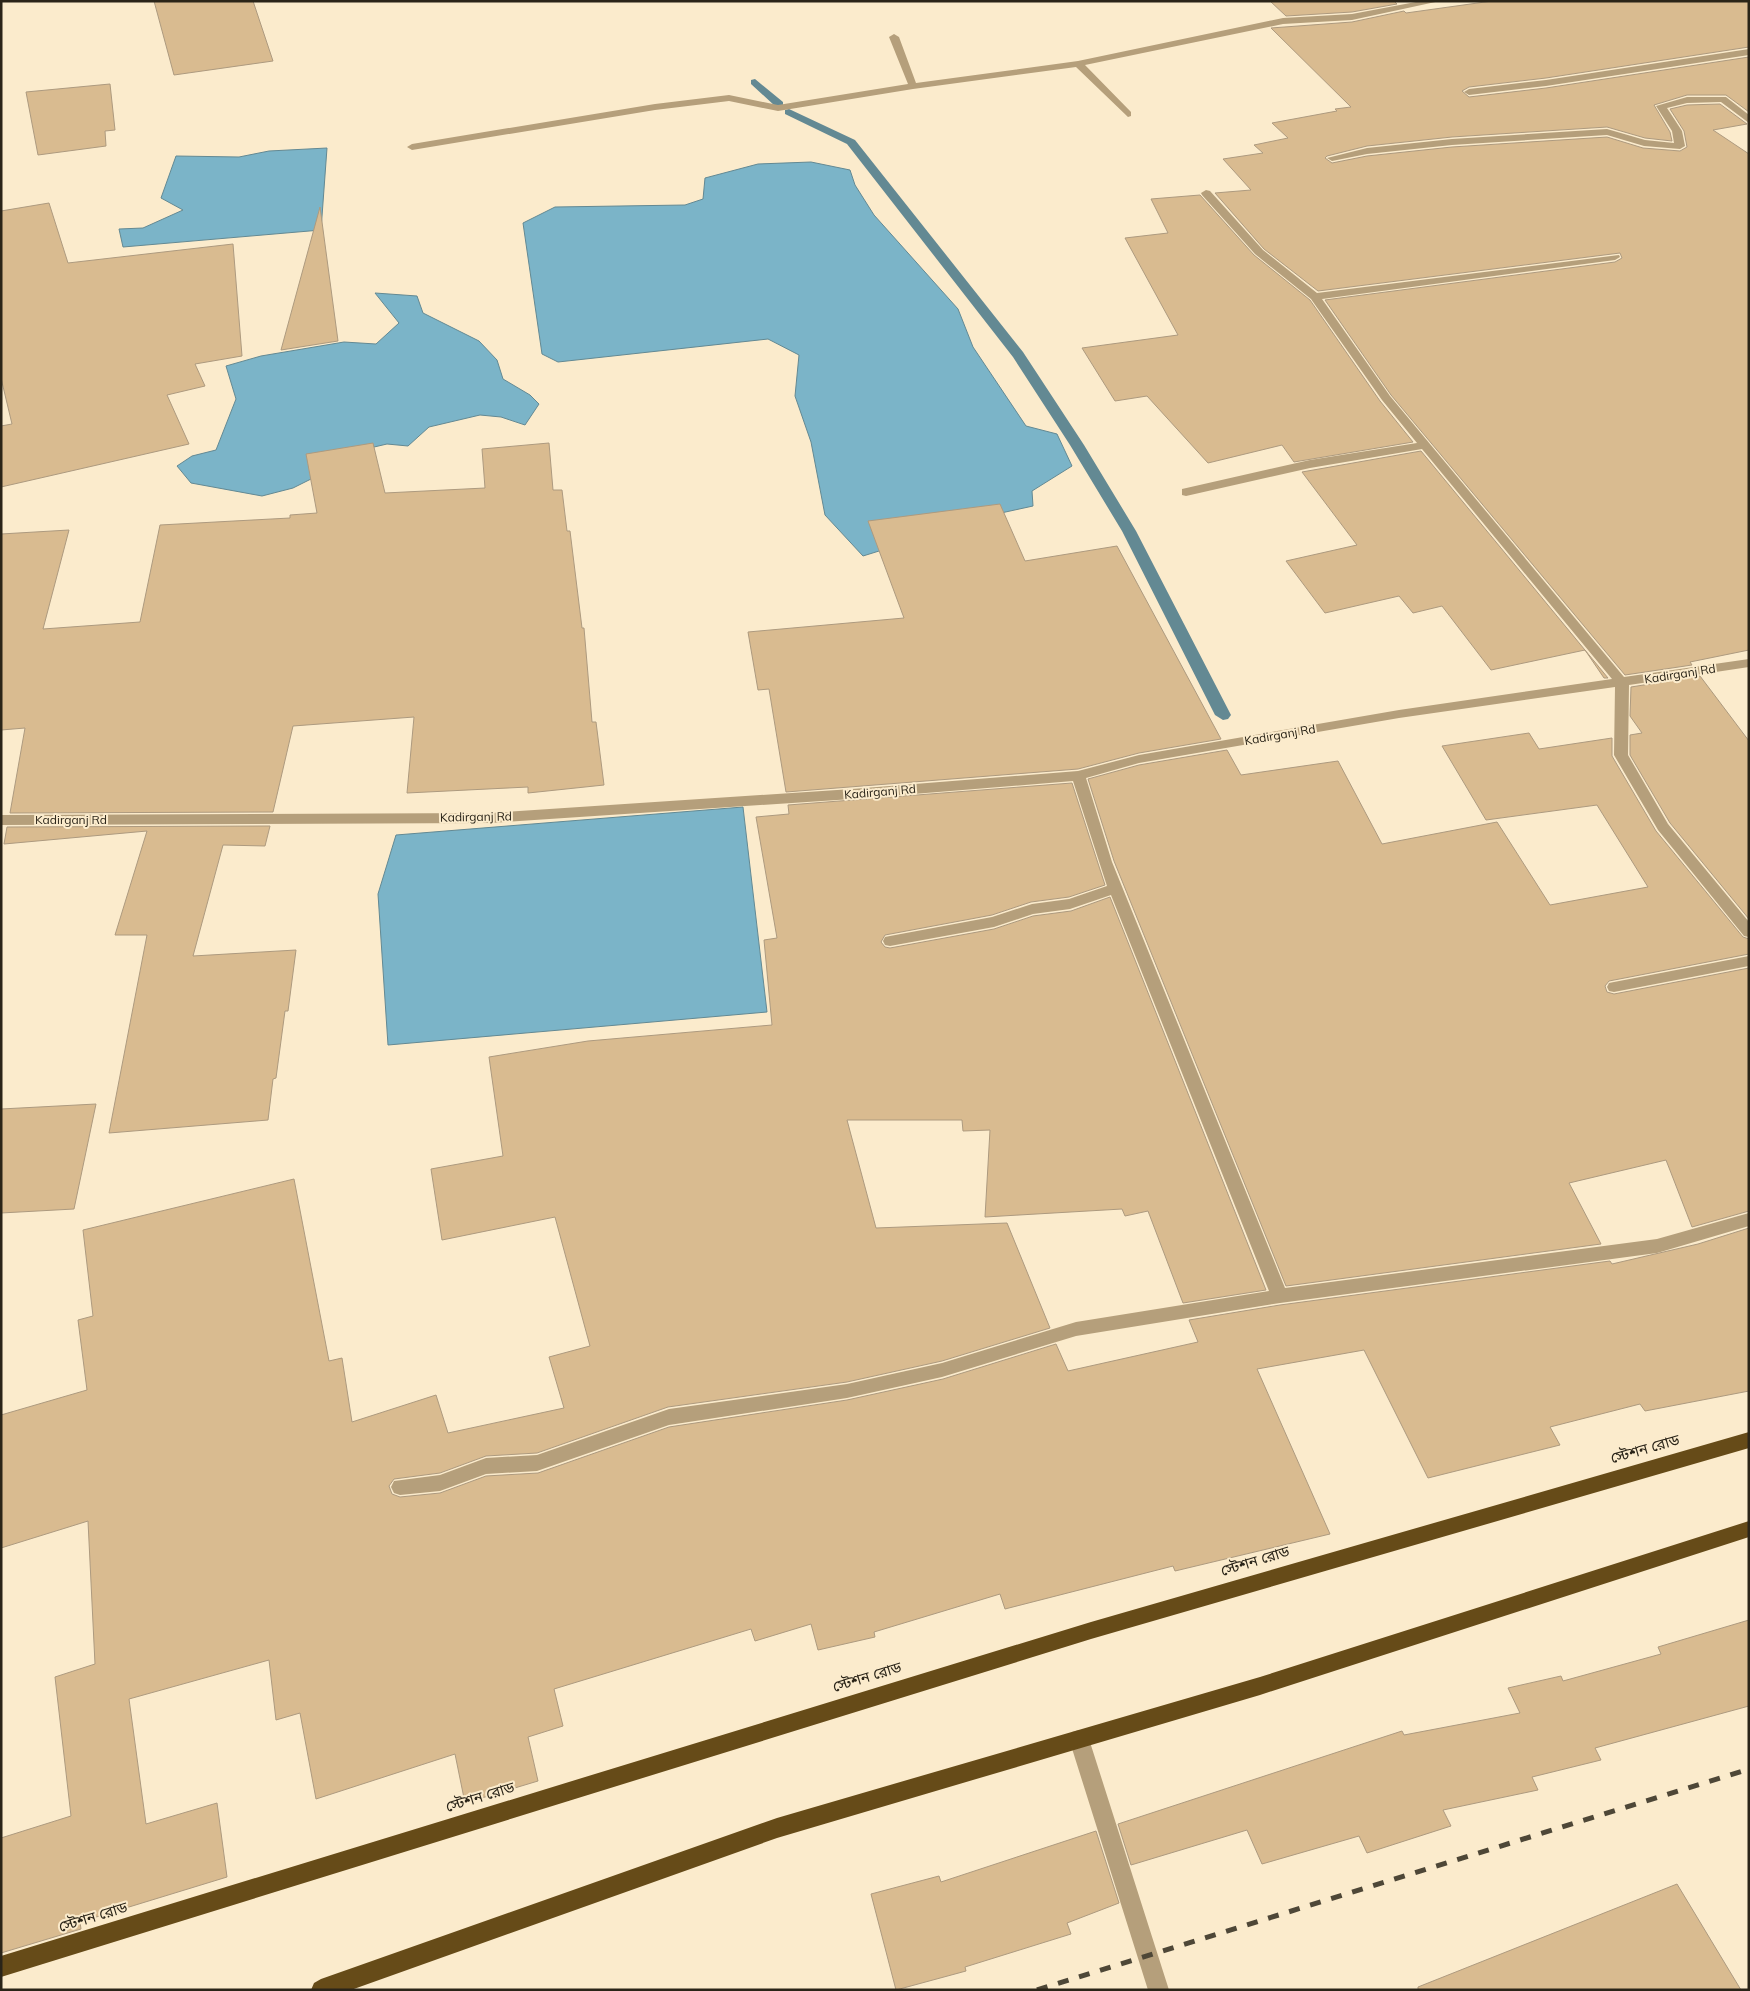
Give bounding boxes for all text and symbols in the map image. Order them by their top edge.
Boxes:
street label: Kadirganj Rd [1643,660,1717,687]
street label: Kadirganj Rd [1243,721,1317,748]
street label: Kadirganj Rd [843,781,916,802]
street label: Kadirganj Rd [440,808,512,825]
street label: Kadirganj Rd [35,812,107,827]
street label: স্টেশন রোড [1608,1429,1682,1467]
street label: স্টেশন রোড [1218,1541,1292,1580]
street label: স্টেশন রোড [830,1657,904,1696]
street label: স্টেশন রোড [443,1777,517,1816]
street label: স্টেশন রোড [56,1897,130,1936]

